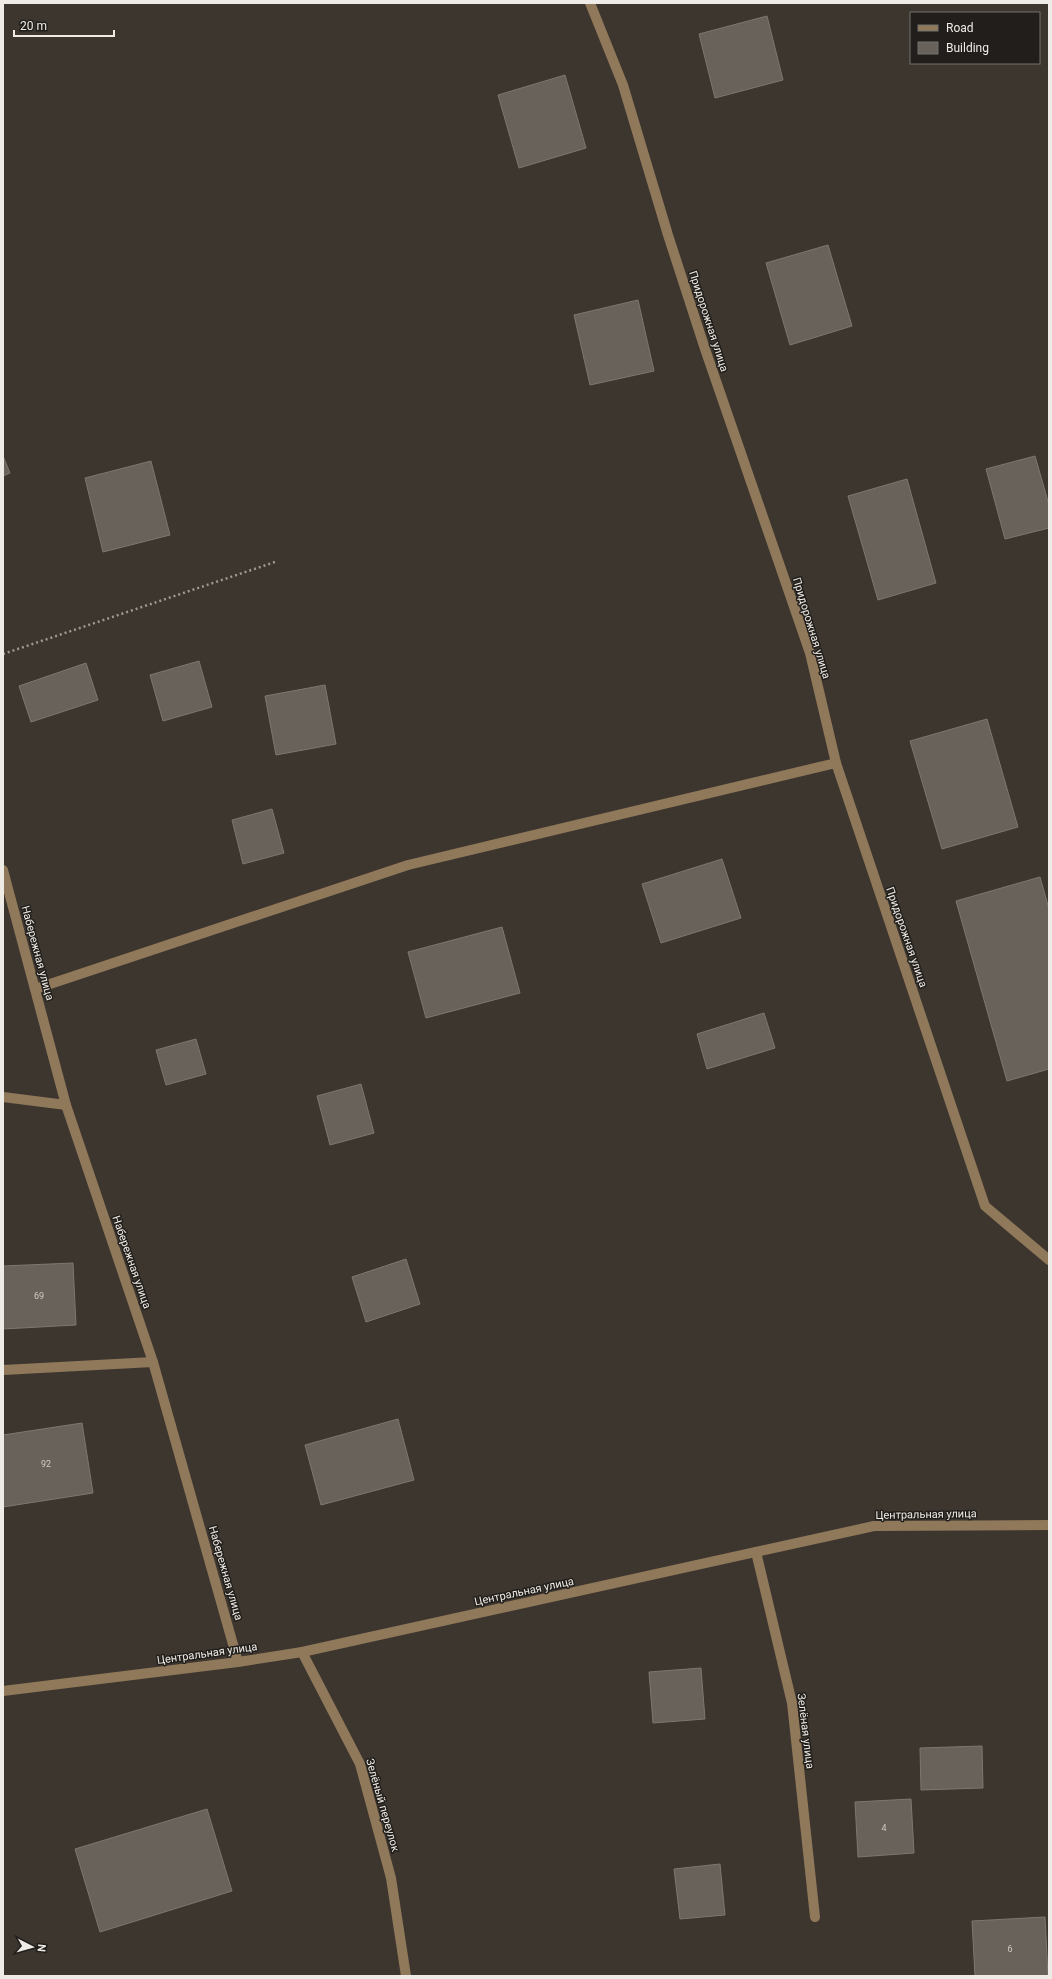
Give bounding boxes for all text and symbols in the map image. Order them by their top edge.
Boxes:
scale bar [14,12,114,38]
legend [910,12,1040,64]
text: 20 m [20,19,47,33]
text: Road [946,21,974,35]
text: Building [946,41,989,55]
street label: Придорожная улица [686,269,731,373]
street label: Придорожная улица [790,576,833,680]
street label: Придорожная улица [883,885,930,989]
street label: Набережная улица [19,904,56,1002]
street label: Набережная улица [110,1214,154,1310]
house number: 69 [34,1291,44,1301]
house number: 92 [41,1459,51,1469]
street label: Центральная улица [875,1507,977,1522]
street label: Набережная улица [206,1524,245,1622]
street label: Центральная улица [473,1575,575,1608]
street label: Центральная улица [156,1640,258,1667]
street label: Зелёная улица [794,1693,817,1770]
street label: Зелёный переулок [363,1757,402,1853]
house number: 4 [881,1823,887,1833]
north arrow [12,1927,52,1967]
text: N [35,1943,48,1953]
house number: 6 [1007,1944,1013,1954]

